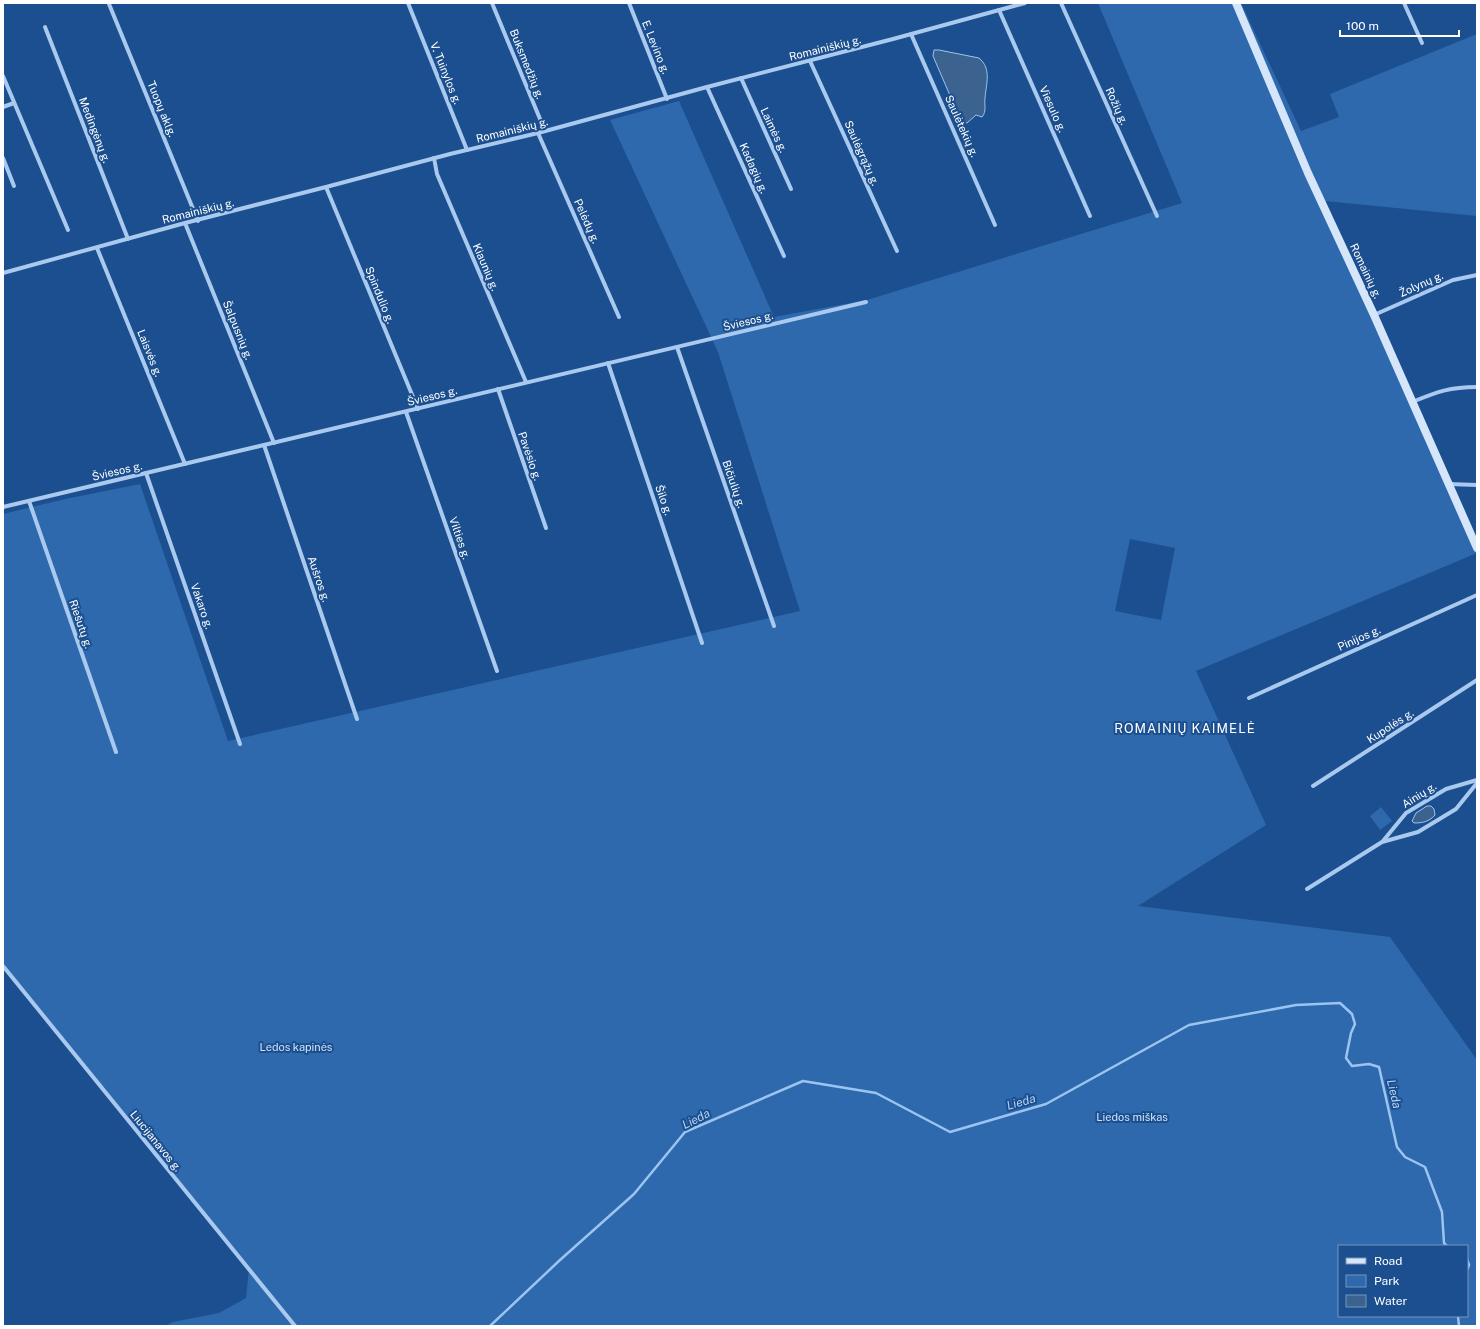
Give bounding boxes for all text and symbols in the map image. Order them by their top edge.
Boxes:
scale bar [1340,12,1459,38]
street label: E. Levino g. [640,18,672,76]
text: 100 m [1346,19,1379,33]
street label: Buksmedžių g. [508,27,546,101]
street label: Romainiškių g. [788,33,862,63]
street label: V. Tuinylos g. [428,40,464,106]
street label: Tuopų aklg. [145,79,179,139]
street label: Viesulo g. [1037,84,1069,134]
street label: Rožių g. [1103,85,1131,127]
street label: Saulėtekių g. [943,93,981,159]
street label: Medingėnų g. [77,95,113,165]
street label: Laimės g. [758,106,790,154]
street label: Romainiškių g. [475,115,549,145]
street label: Saulėgrąžų g. [842,119,882,187]
street label: Kadagių g. [738,141,770,195]
street label: Romainiškių g. [161,196,235,226]
street label: Pelėdų g. [572,197,602,245]
street label: Kiaunių g. [471,242,501,292]
street label: Romainių g. [1348,242,1384,300]
street label: Spindulio g. [363,265,397,325]
street label: Žolynų g. [1397,269,1445,299]
street label: Šalpusnių g. [221,298,256,361]
street label: Šviesos g. [721,308,774,333]
street label: Laisvės g. [135,328,165,378]
street label: Šviesos g. [405,383,458,408]
street label: Pavėsio g. [516,430,544,482]
street label: Šviesos g. [90,458,143,483]
street label: Bičiulių g. [720,459,748,509]
street label: Šilo g. [653,483,676,517]
street label: Vilties g. [447,515,473,561]
street label: Aušros g. [306,555,332,603]
street label: Vakaro g. [189,582,215,630]
street label: Riešutų g. [67,598,95,650]
street label: Pinijos g. [1336,623,1382,653]
street label: Kupolės g. [1364,706,1416,746]
district label: ROMAINIŲ KAIMELĖ [1114,721,1256,736]
street label: Ainių g. [1400,780,1438,810]
park label: Ledos kapinės [260,1041,333,1053]
water label: Lieda [1384,1078,1404,1110]
water label: Lieda [1005,1091,1037,1113]
water label: Lieda [680,1106,712,1132]
street label: Liucijanavos g. [128,1108,184,1174]
park label: Liedos miškas [1096,1111,1168,1123]
legend [1338,1245,1468,1317]
text: Road [1374,1254,1402,1268]
text: Park [1374,1274,1400,1288]
text: Water [1374,1294,1408,1308]

